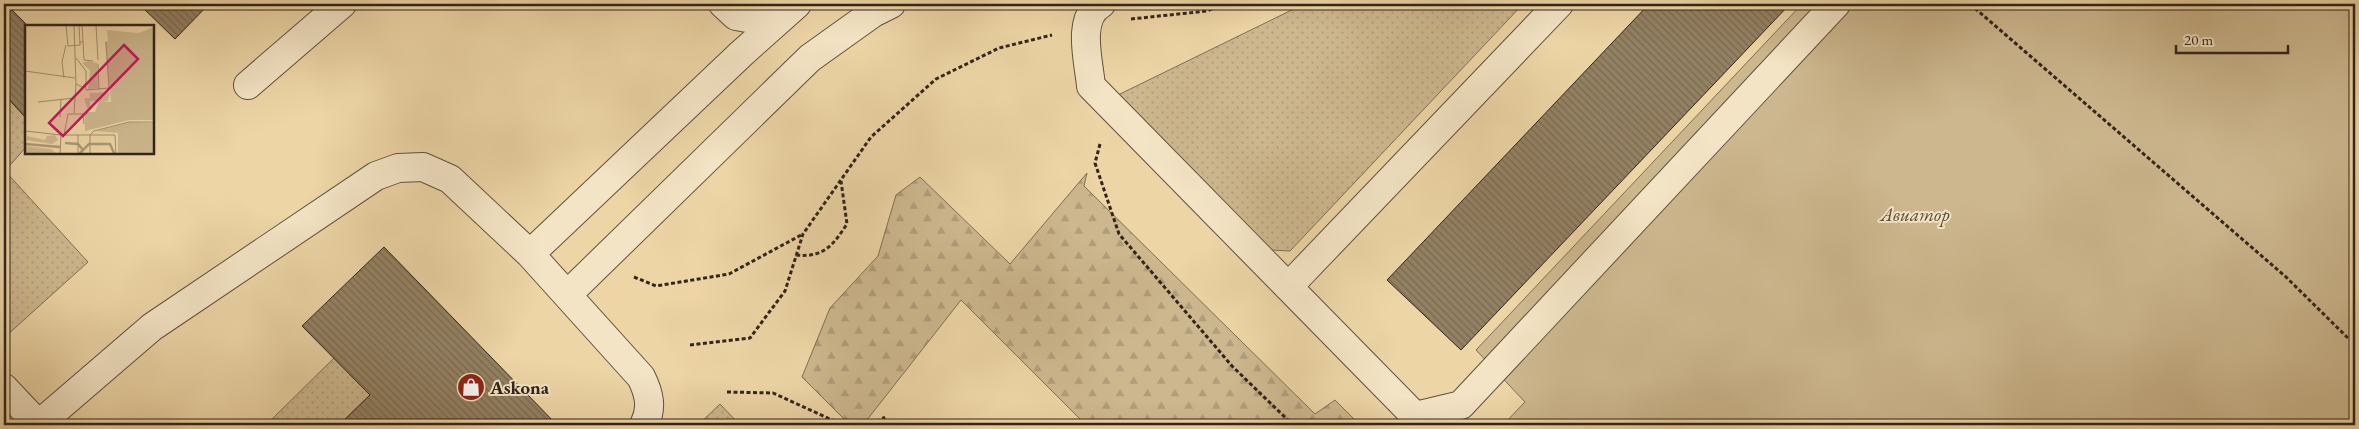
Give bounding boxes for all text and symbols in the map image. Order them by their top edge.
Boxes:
scale bar [2176,22,2289,54]
inset map [25,25,154,154]
text: 20 m [2184,30,2213,49]
park label: Авиатор [1879,202,1950,227]
shop icon: Askona [456,372,486,402]
place label: Askona [489,375,550,400]

